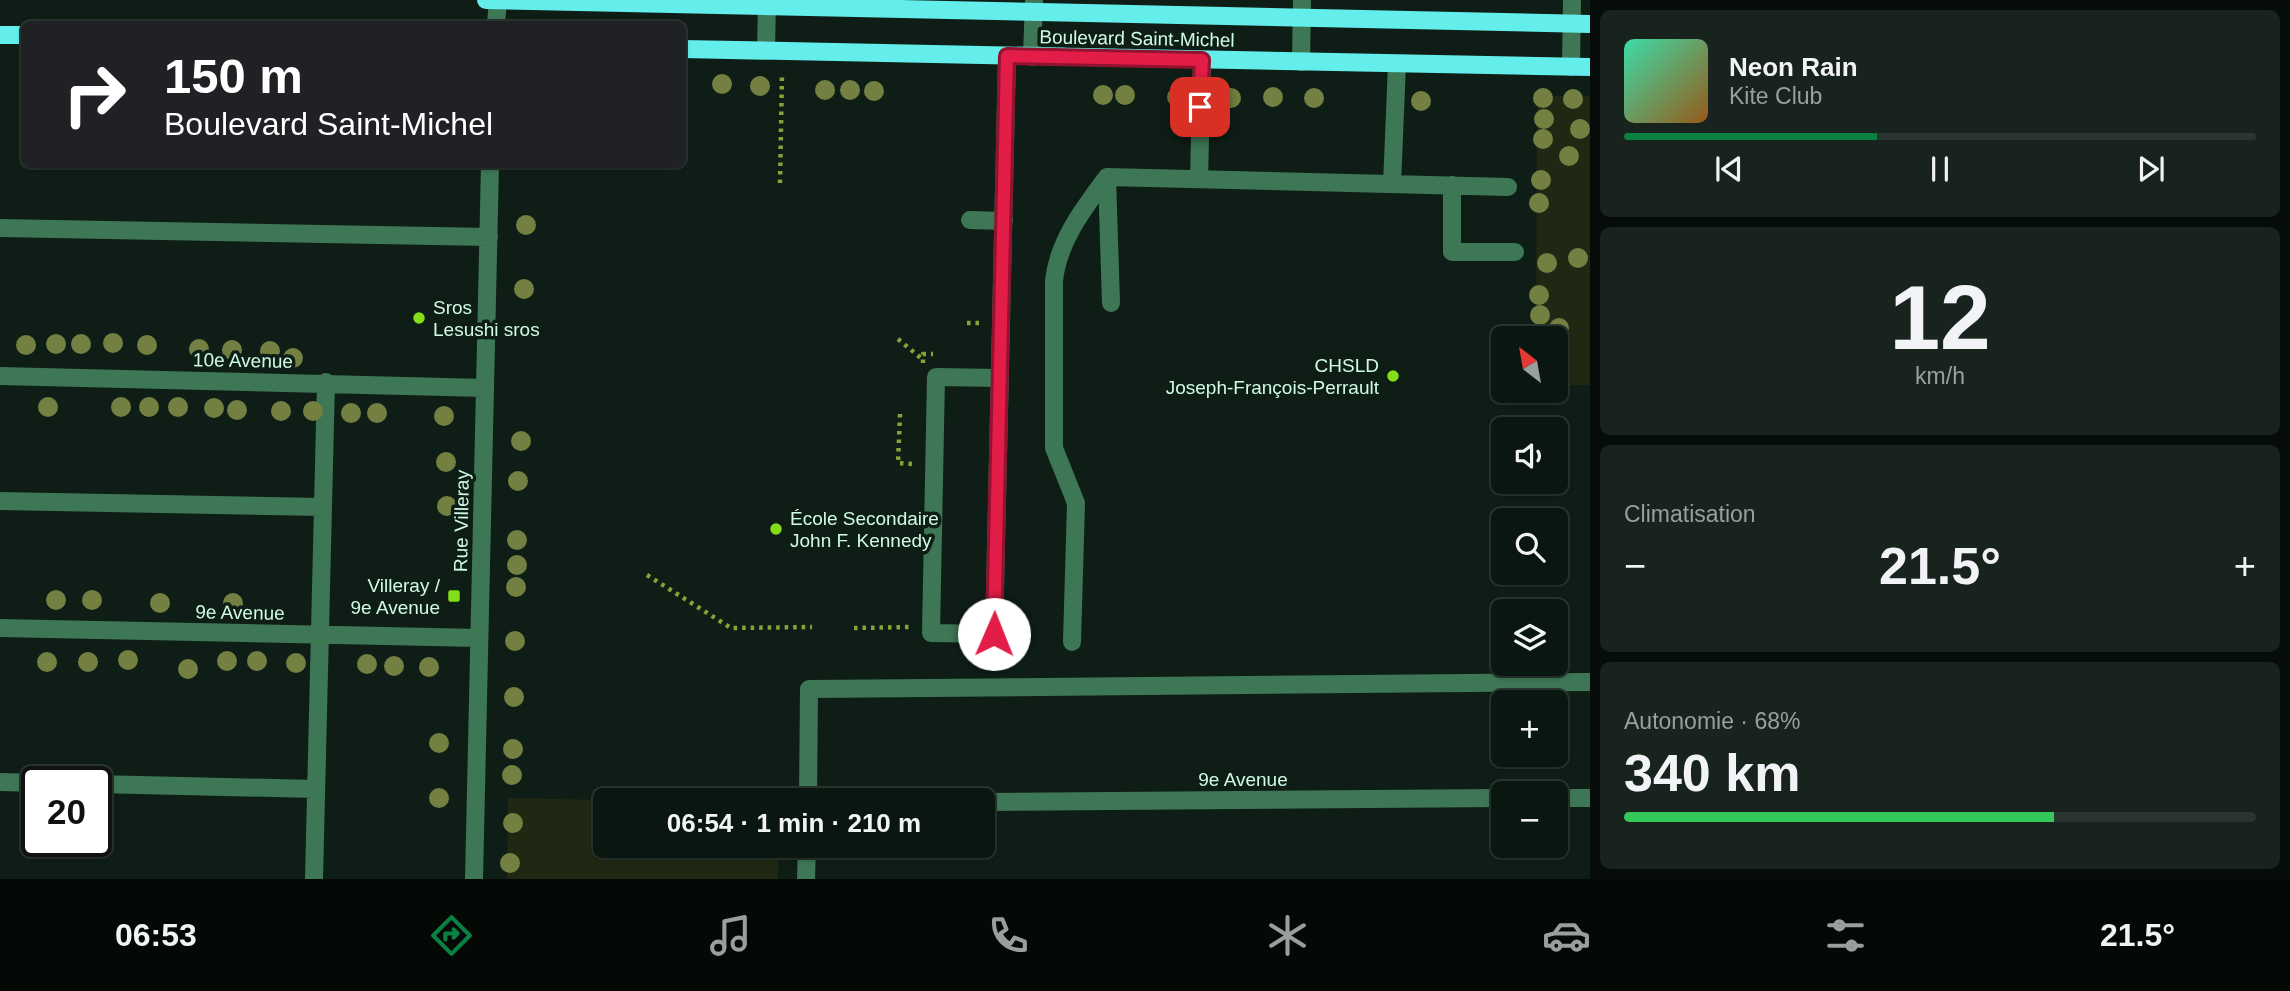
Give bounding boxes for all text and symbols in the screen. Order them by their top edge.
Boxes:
street label: Boulevard Saint-Michel [1039,26,1235,51]
icon: right [49,49,140,140]
text: 150 m [164,49,303,103]
text: Neon Rain [1729,52,1858,82]
pin [1170,77,1230,137]
text: Kite Club [1729,83,1822,109]
icon: arrive [1181,88,1219,126]
text: Boulevard Saint-Michel [164,106,493,142]
icon: previous [1710,150,1748,188]
icon: pause [1921,150,1959,188]
icon: next [2132,150,2170,188]
text: 12 [1889,267,1991,368]
place label: Sros Lesushi sros [433,297,540,340]
marker: Sros Lesushi sros [411,310,427,326]
north arrow [1491,326,1568,402]
map controls [1491,326,1568,858]
street label: 10e Avenue [193,349,293,372]
place label: CHSLD Joseph-François-Perrault [1166,355,1380,398]
text: km/h [1915,363,1965,389]
marker: CHSLD Joseph-François-Perrault [1385,368,1401,384]
button: sound [1491,417,1568,494]
street label: Rue Villeray [450,469,473,572]
text: Climatisation [1624,501,1756,527]
place label: École Secondaire John F. Kennedy [790,508,939,551]
button: search [1491,508,1568,585]
marker: École Secondaire John F. Kennedy [768,521,784,537]
text: 21.5° [1879,537,2001,595]
text: − [1624,545,1646,587]
text: + [2234,545,2256,587]
place label: Villeray / 9e Avenue [351,575,441,618]
marker: Villeray / 9e Avenue [446,588,462,604]
position arrow [957,597,1031,671]
button: layers [1491,599,1568,676]
street label: 9e Avenue [195,601,285,624]
button: + [1491,690,1568,767]
text: Autonomie · 68% [1624,708,1800,734]
text: 340 km [1624,744,1800,802]
speed limit sign: 20 [21,766,112,857]
street label: 9e Avenue [1198,769,1288,790]
button: − [1491,781,1568,858]
text: 06:54 · 1 min · 210 m [667,808,921,838]
icon: directions [427,911,476,960]
icon: music [706,911,755,960]
icon: phone [984,911,1033,960]
icon: climate [1263,911,1312,960]
icon: car [1542,911,1591,960]
icon: filters [1821,911,1870,960]
text: 06:53 [115,917,197,953]
text: 21.5° [2100,917,2175,953]

